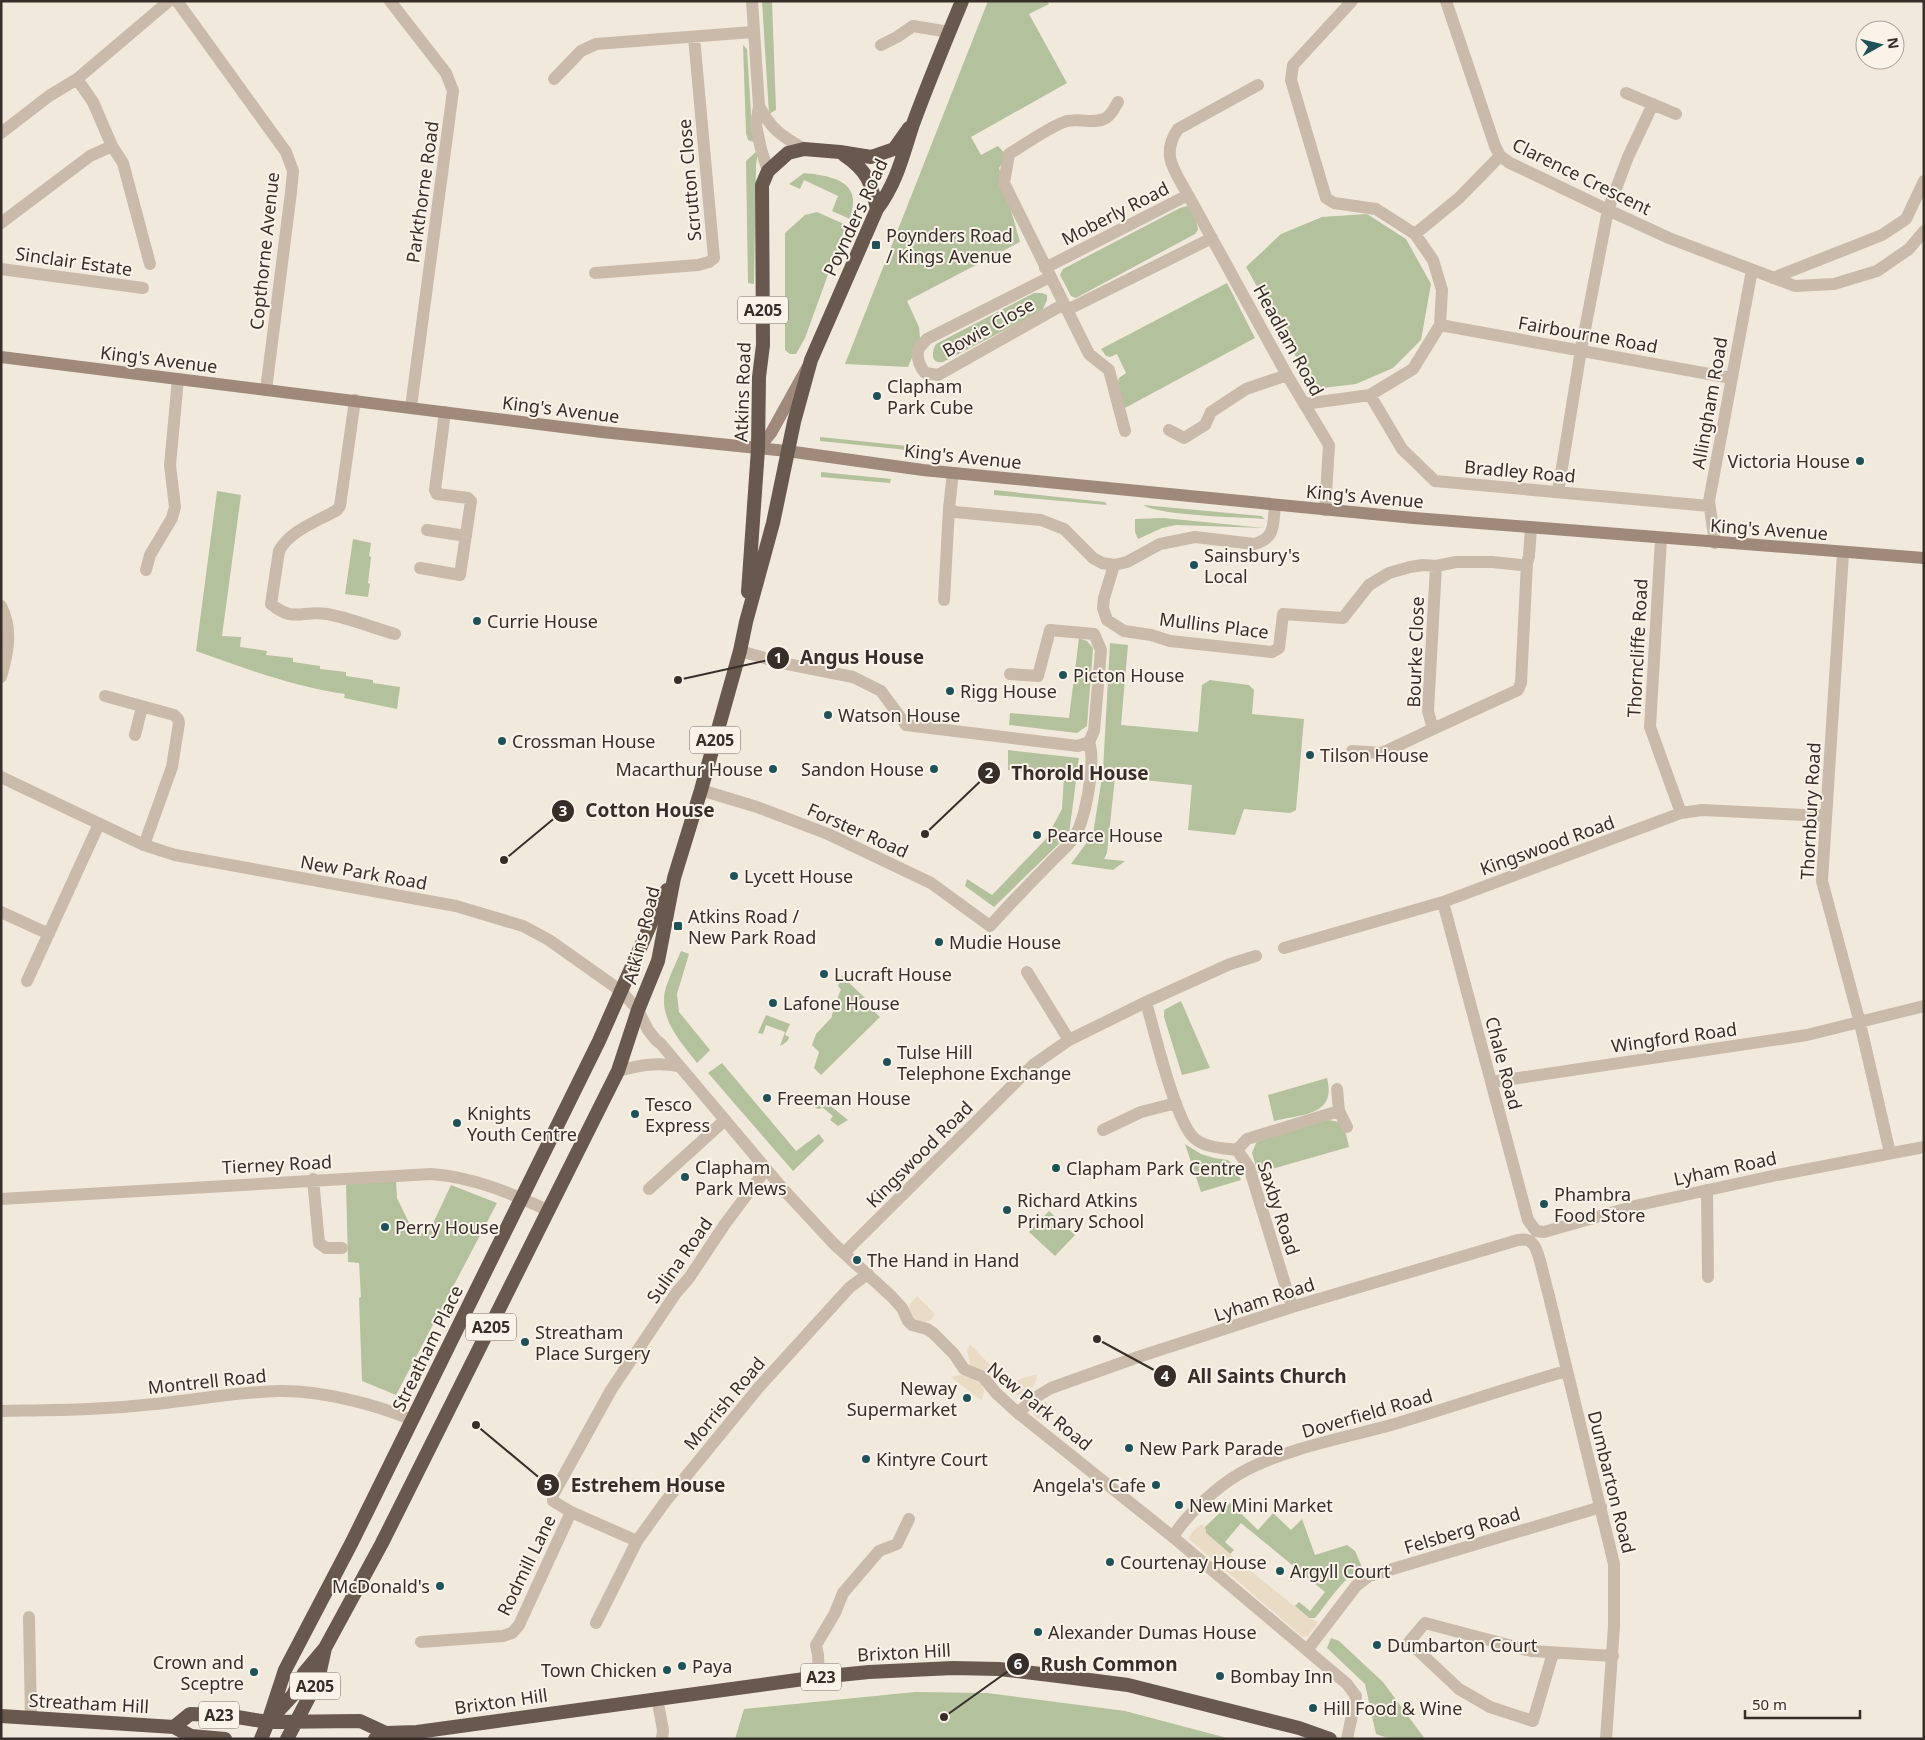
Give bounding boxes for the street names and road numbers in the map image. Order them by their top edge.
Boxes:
street label: Scrutton Close [672,118,706,242]
street label: Parkthorne Road [400,119,444,265]
street label: Clarence Crescent [1509,132,1656,220]
street label: Poynders Road [817,154,893,280]
street label: Copthorne Avenue [244,171,284,331]
street label: Moberly Road [1057,176,1173,250]
street label: Sinclair Estate [14,241,134,281]
street label: Headlam Road [1248,280,1330,400]
street label: Bowie Close [938,292,1038,362]
road number: A205 [738,296,788,324]
street label: Fairbourne Road [1516,310,1660,358]
street label: Allingham Road [1686,335,1732,471]
street label: King's Avenue [99,340,219,378]
street label: Atkins Road [728,342,756,442]
street label: King's Avenue [501,390,621,428]
street label: King's Avenue [903,438,1023,474]
street label: Bradley Road [1463,454,1577,488]
street label: King's Avenue [1305,479,1425,513]
street label: King's Avenue [1709,513,1829,545]
street label: Thorncliffe Road [1621,578,1653,718]
street label: Bourke Close [1401,596,1429,708]
street label: Mullins Place [1158,606,1270,644]
road number: A205 [690,726,740,754]
street label: Thornbury Road [1794,742,1826,880]
street label: Forster Road [804,797,912,863]
street label: Kingswood Road [1476,810,1618,880]
street label: New Park Road [299,849,429,895]
street label: Atkins Road [617,884,665,986]
street label: Chale Road [1480,1014,1528,1112]
street label: Wingford Road [1610,1016,1738,1058]
street label: Kingswood Road [860,1095,978,1213]
street label: Lyham Road [1671,1145,1779,1191]
street label: Tierney Road [221,1149,333,1179]
street label: Saxby Road [1253,1158,1305,1258]
street label: Sulina Road [641,1212,717,1308]
street label: Lyham Road [1211,1271,1317,1327]
street label: Streatham Place [386,1281,468,1415]
road number: A205 [466,1314,516,1340]
street label: Morrish Road [678,1351,770,1455]
street label: New Park Road [983,1356,1097,1456]
street label: Montrell Road [146,1363,268,1399]
street label: Doverfield Road [1299,1383,1435,1443]
street label: Dumbarton Road [1583,1408,1641,1556]
street label: Felsberg Road [1401,1501,1523,1559]
street label: Rodmill Lane [491,1511,561,1619]
street label: Brixton Hill [857,1638,951,1666]
road number: A23 [801,1664,841,1690]
road number: A205 [290,1672,340,1700]
street label: Brixton Hill [453,1683,549,1719]
street label: Streatham Hill [28,1688,150,1718]
road number: A23 [199,1702,239,1728]

